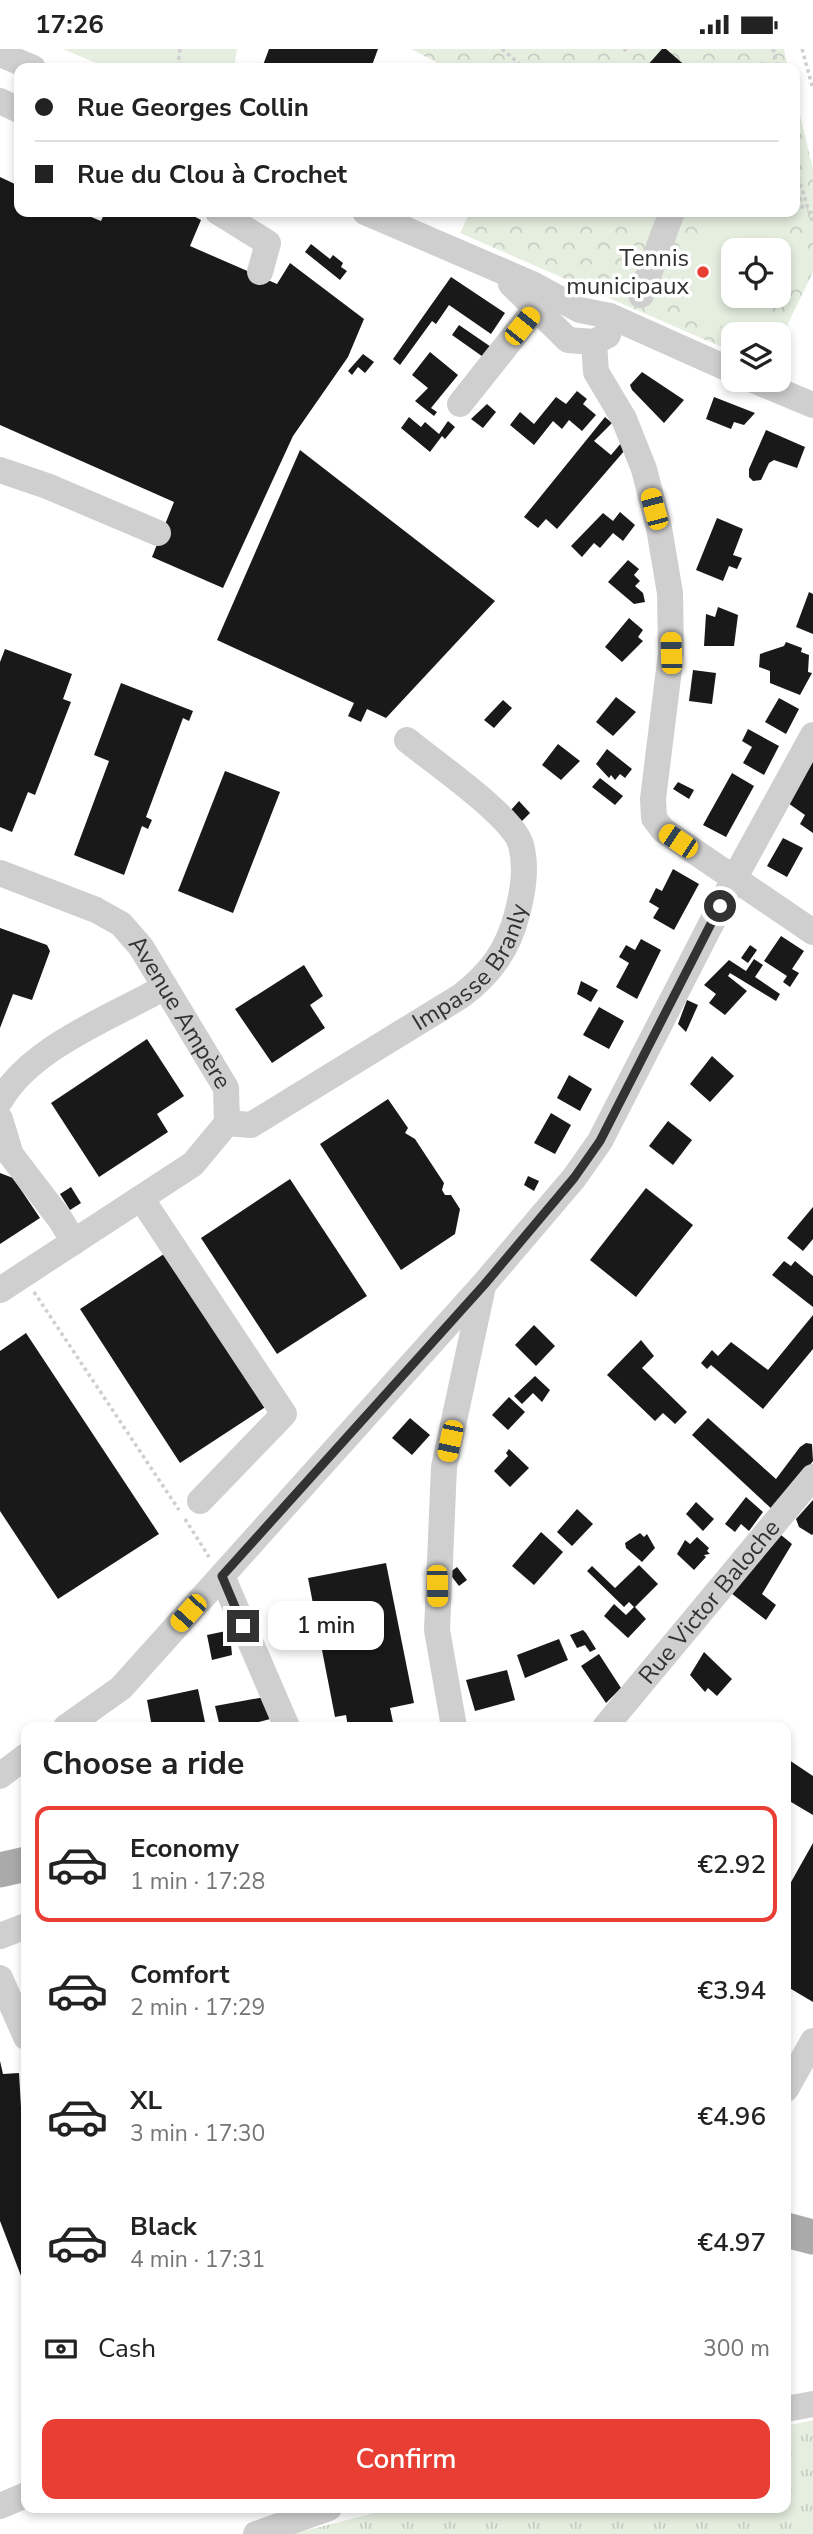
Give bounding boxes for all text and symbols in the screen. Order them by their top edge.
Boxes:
text: 17:26 [35,7,104,42]
text: Rue Georges Collin [77,90,309,125]
text: Rue du Clou à Crochet [77,157,347,192]
map controls [721,238,791,392]
button: locate [721,238,791,308]
place label: Tennis municipaux [566,242,689,302]
marker: Tennis municipaux [695,264,711,280]
car [501,303,544,349]
button: layers [721,322,791,392]
car [639,486,670,532]
car [660,632,683,674]
car [655,821,702,861]
route start [704,890,736,922]
street label: Impasse Branly [406,900,535,1038]
street label: Avenue Ampère [122,928,239,1095]
car [436,1418,465,1464]
street label: Rue Victor Baloche [631,1513,787,1691]
car [427,1565,448,1607]
car [167,1590,210,1636]
callout: 1 min [268,1601,383,1651]
route end [227,1610,259,1642]
text: 1 min [297,1610,355,1641]
text: Choose a ride [42,1742,244,1785]
text: Economy [130,1831,239,1866]
icon: car [46,1833,109,1896]
text: €2.92 [697,1847,766,1882]
text: 1 min · 17:28 [130,1866,265,1897]
text: Comfort [130,1957,230,1992]
icon: car [46,1959,109,2022]
text: €3.94 [697,1973,766,2008]
text: 2 min · 17:29 [130,1992,265,2023]
text: XL [130,2083,162,2118]
icon: car [46,2085,109,2148]
text: €4.96 [697,2099,766,2134]
text: 3 min · 17:30 [130,2118,265,2149]
text: Black [130,2209,197,2244]
icon: car [46,2211,109,2274]
text: €4.97 [697,2225,766,2260]
text: 4 min · 17:31 [130,2244,265,2275]
icon: cash [42,2330,80,2368]
text: Cash [98,2331,156,2366]
text: 300 m [703,2333,770,2364]
button: Confirm [42,2419,770,2499]

